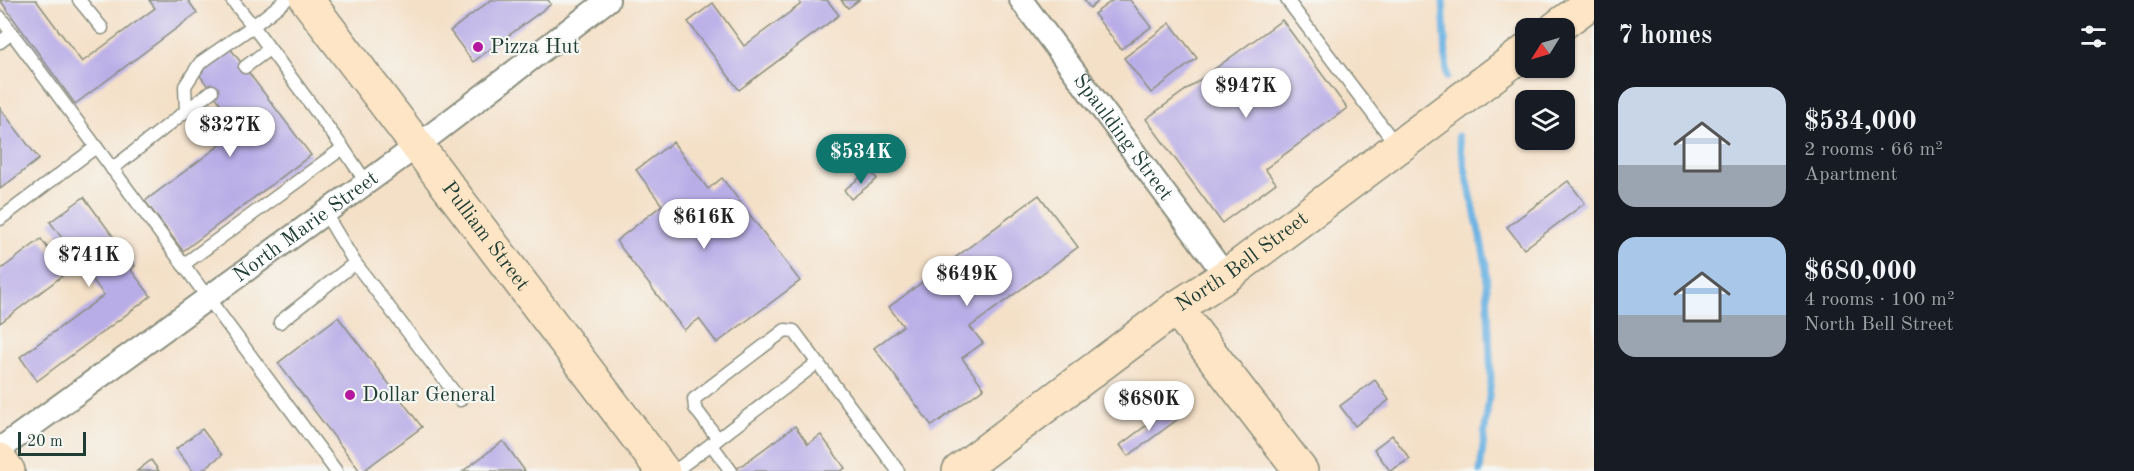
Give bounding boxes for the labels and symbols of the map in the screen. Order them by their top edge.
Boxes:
north arrow [1515,18,1575,78]
place label: Pizza Hut [490,37,580,58]
marker: Pizza Hut [471,40,485,54]
pin: $947K [1204,68,1288,119]
street label: Spaulding Street [1069,70,1177,205]
pin: $327K [188,107,272,158]
pin: $534K [819,134,903,185]
street label: North Marie Street [229,167,382,286]
street label: Pulliam Street [438,177,533,295]
pin: $616K [662,199,746,250]
street label: North Bell Street [1172,208,1312,316]
pin: $741K [47,237,131,288]
pin: $649K [925,256,1009,307]
pin: $680K [1107,381,1191,432]
place label: Dollar General [362,385,496,406]
marker: Dollar General [343,388,357,402]
scale bar [18,429,86,456]

